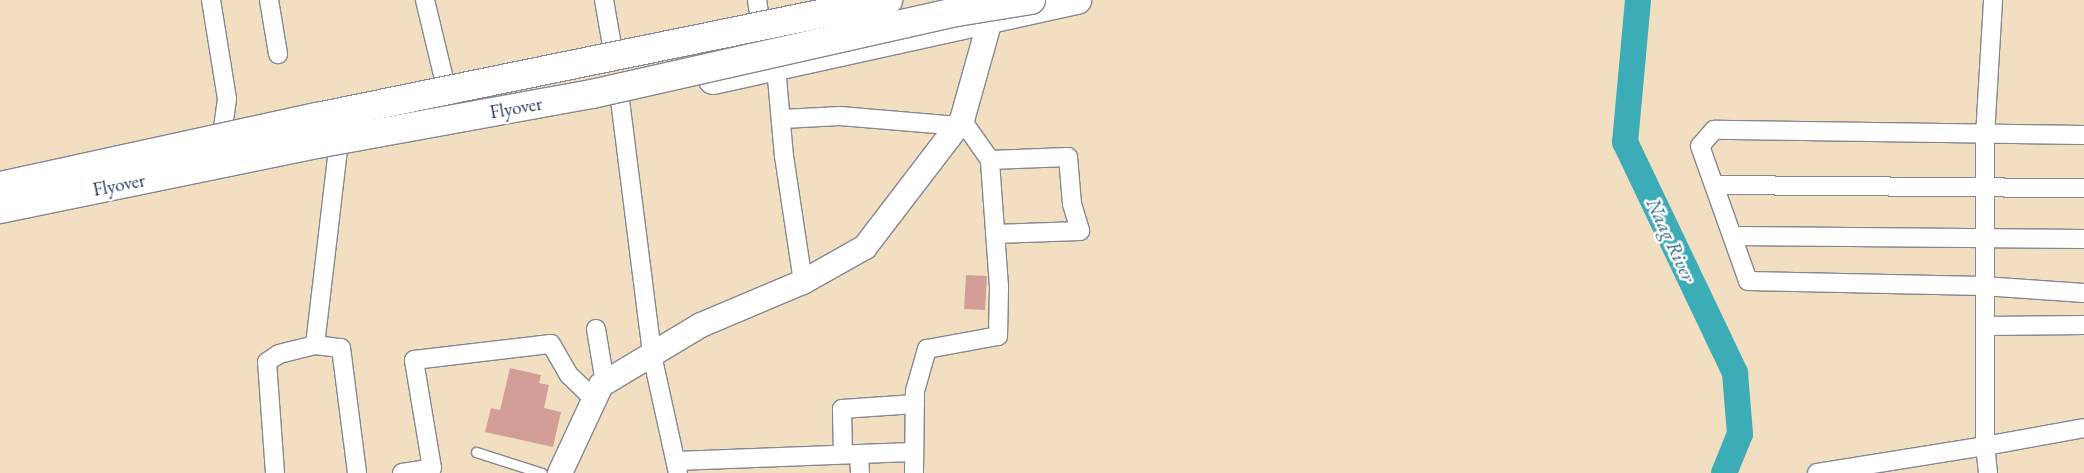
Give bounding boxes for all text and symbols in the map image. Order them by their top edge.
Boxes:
street label: Flyover [488,92,544,124]
street label: Flyover [91,169,147,201]
water label: Naag River [1641,194,1701,286]

